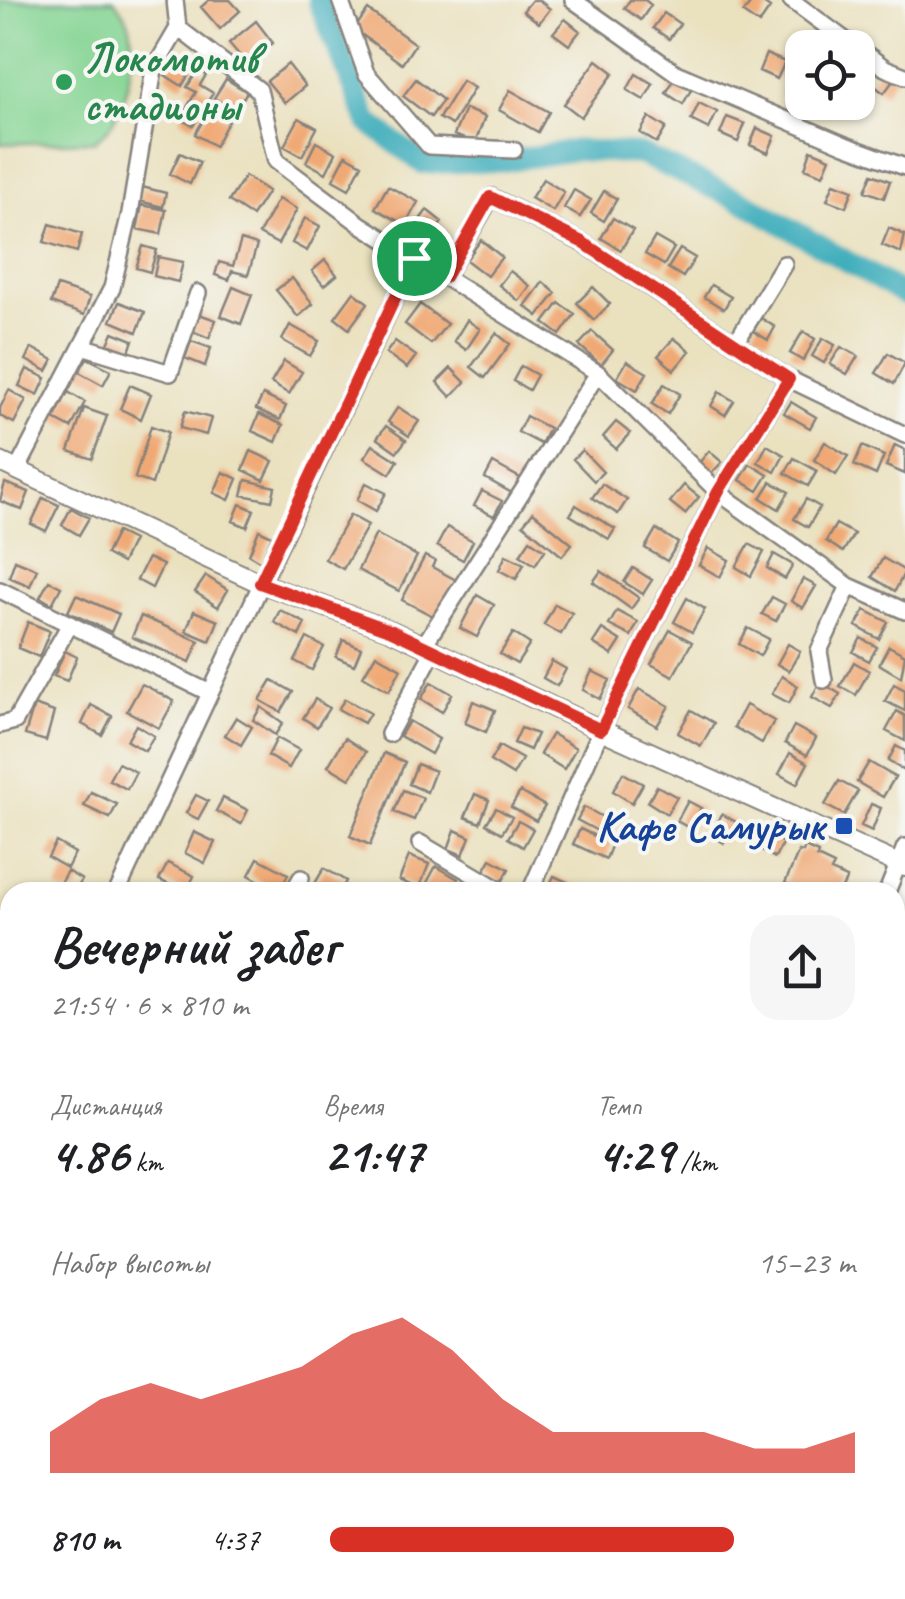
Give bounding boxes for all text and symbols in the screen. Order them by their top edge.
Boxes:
map controls [785,30,875,120]
button: locate [785,30,875,120]
place label: Локомотив стадионы [84,32,268,133]
marker: Локомотив стадионы [53,71,75,93]
pin [372,216,457,301]
icon: arrive [387,231,442,286]
place label: Кафе Самурык [596,800,828,853]
marker: Кафе Самурык [833,815,855,837]
text: Вечерний забег [50,911,338,981]
button: share [750,915,855,1020]
text: 21:54 · 6 × 810 m [50,984,248,1025]
text: Дистанция [50,1088,162,1123]
text: Время [323,1088,382,1123]
text: Темп [597,1088,642,1123]
text: 4.86 [50,1123,128,1186]
text: 21:47 [323,1123,423,1186]
text: 4:29 [597,1123,673,1186]
text: km [128,1144,163,1179]
text: /km [673,1144,717,1179]
text: Набор высоты [50,1242,209,1283]
text: 15–23 m [757,1242,855,1283]
text: 810 m [50,1519,119,1560]
text: 4:37 [210,1519,260,1560]

